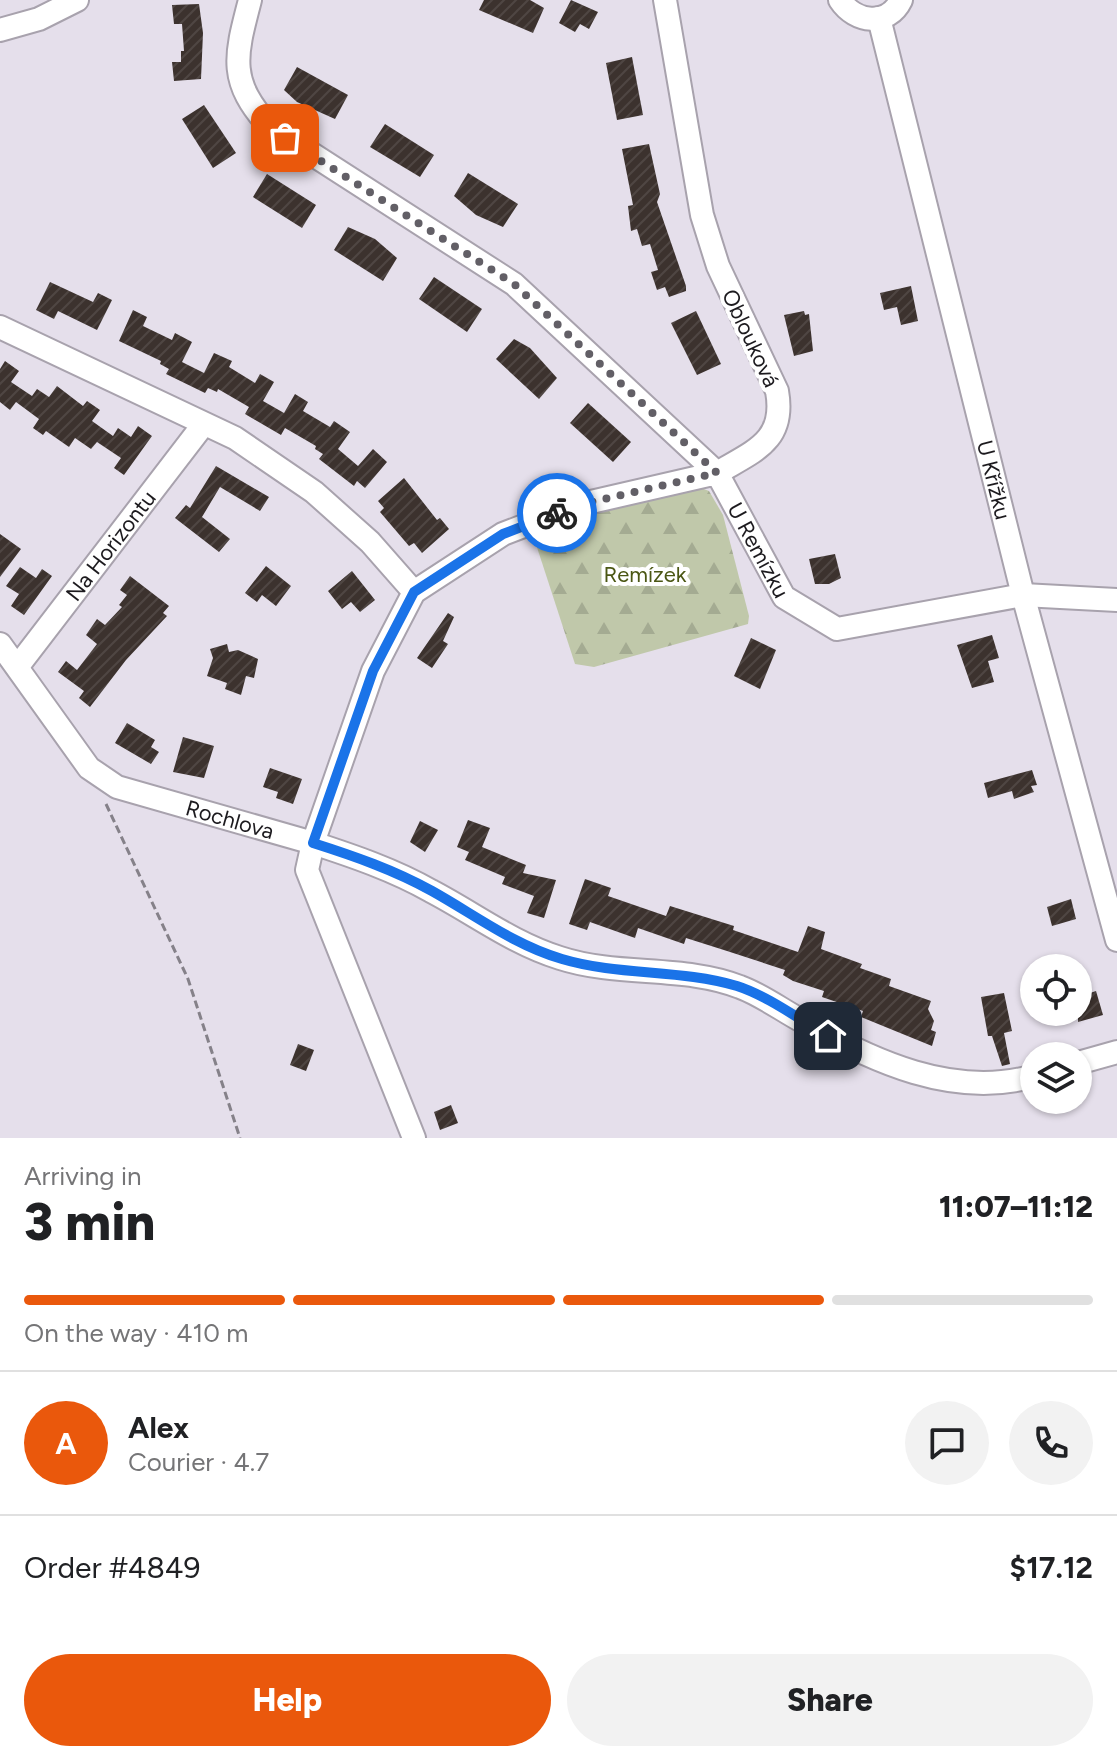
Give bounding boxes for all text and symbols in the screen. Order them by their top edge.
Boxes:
pin [251,104,319,172]
icon: bag [263,116,307,160]
street label: Oblouková [716,285,785,392]
street label: U Křížku [971,438,1017,522]
courier [517,473,597,553]
street label: Na Horizontu [60,485,162,606]
icon: bike [535,491,579,535]
street label: U Remízku [721,498,795,603]
park label: Remízek [603,561,687,588]
street label: Rochlova [183,794,277,845]
map controls [1020,954,1092,1114]
button: locate [1020,954,1092,1026]
pin [794,1002,862,1070]
icon: home [806,1014,850,1058]
button: layers [1020,1042,1092,1114]
text: Arriving in [24,1160,142,1192]
text: 11:07–11:12 [939,1188,1093,1225]
text: 3 min [24,1191,155,1253]
text: On the way · 410 m [24,1317,248,1349]
button: chat [905,1401,989,1485]
button: phone [1009,1401,1093,1485]
text: Alex [128,1409,189,1446]
text: A [55,1425,77,1462]
text: Courier · 4.7 [128,1446,269,1478]
text: Order #4849 [24,1549,200,1586]
text: $17.12 [1010,1549,1093,1586]
button: Help [24,1654,551,1746]
button: Share [567,1654,1093,1746]

